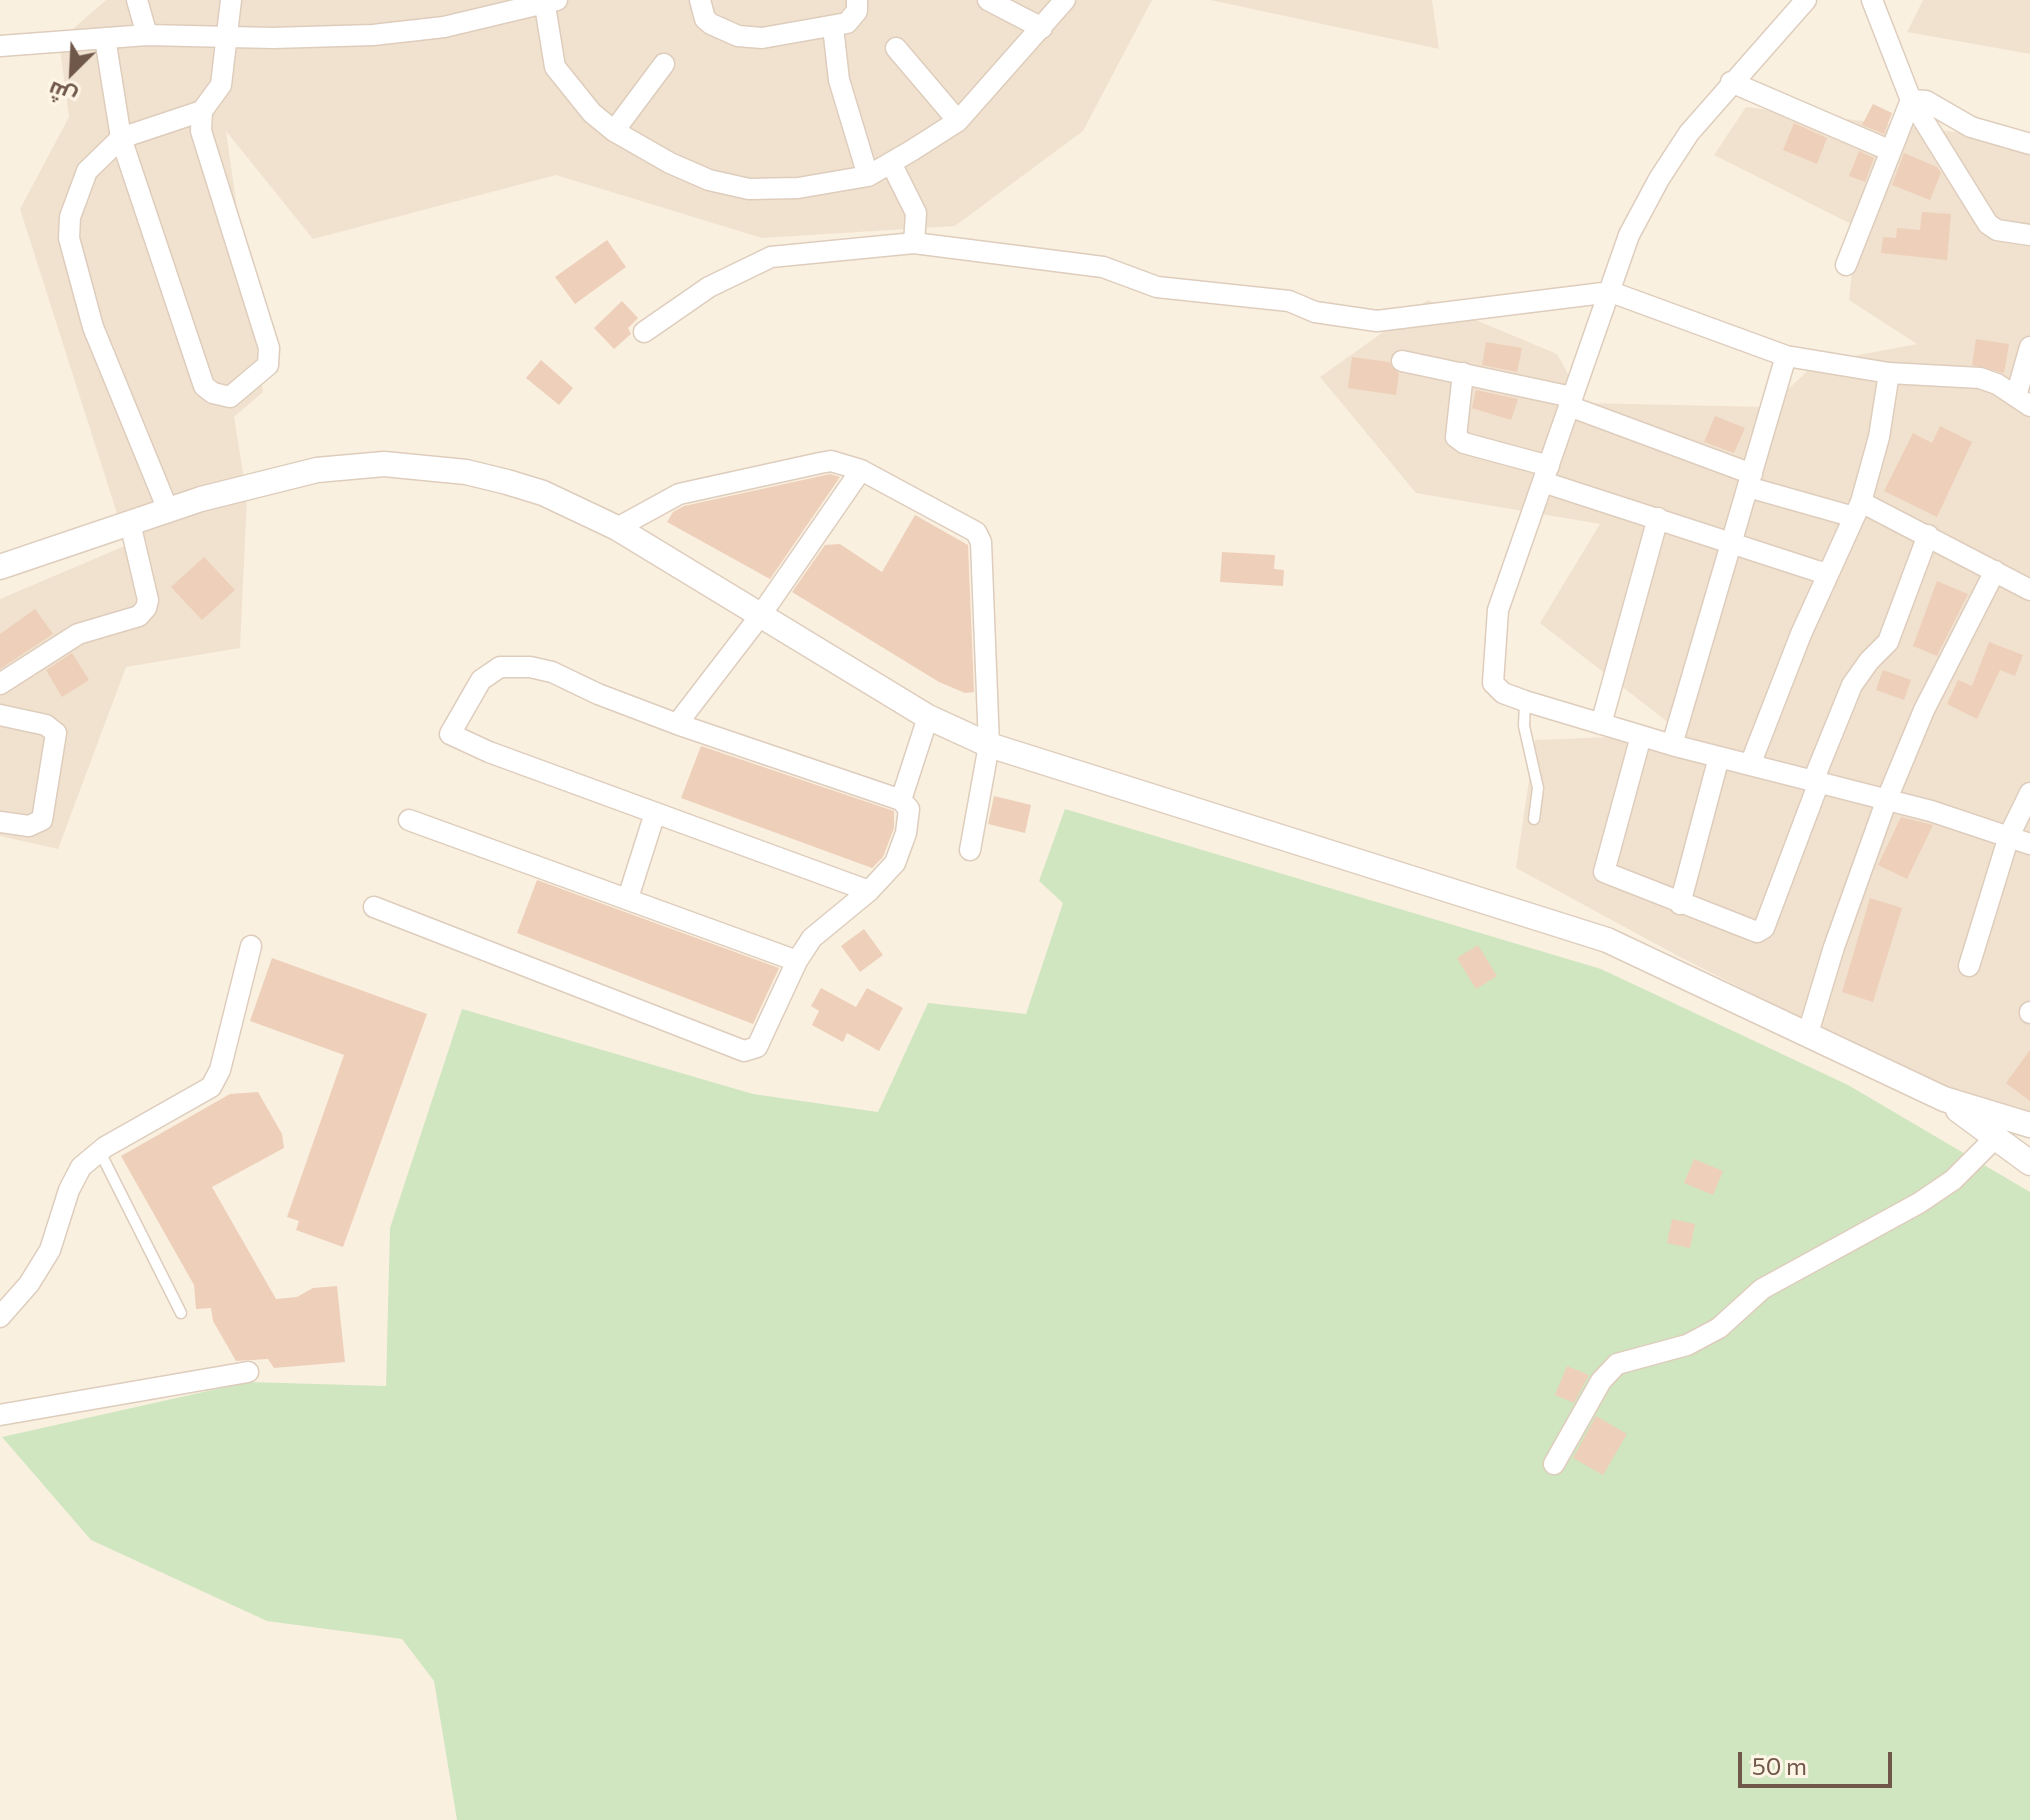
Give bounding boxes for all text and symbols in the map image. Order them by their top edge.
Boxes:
north arrow [32,32,112,112]
text: ش [44,76,80,112]
scale bar [1742,1736,1896,1786]
text: 50 m [1752,1751,1807,1780]

